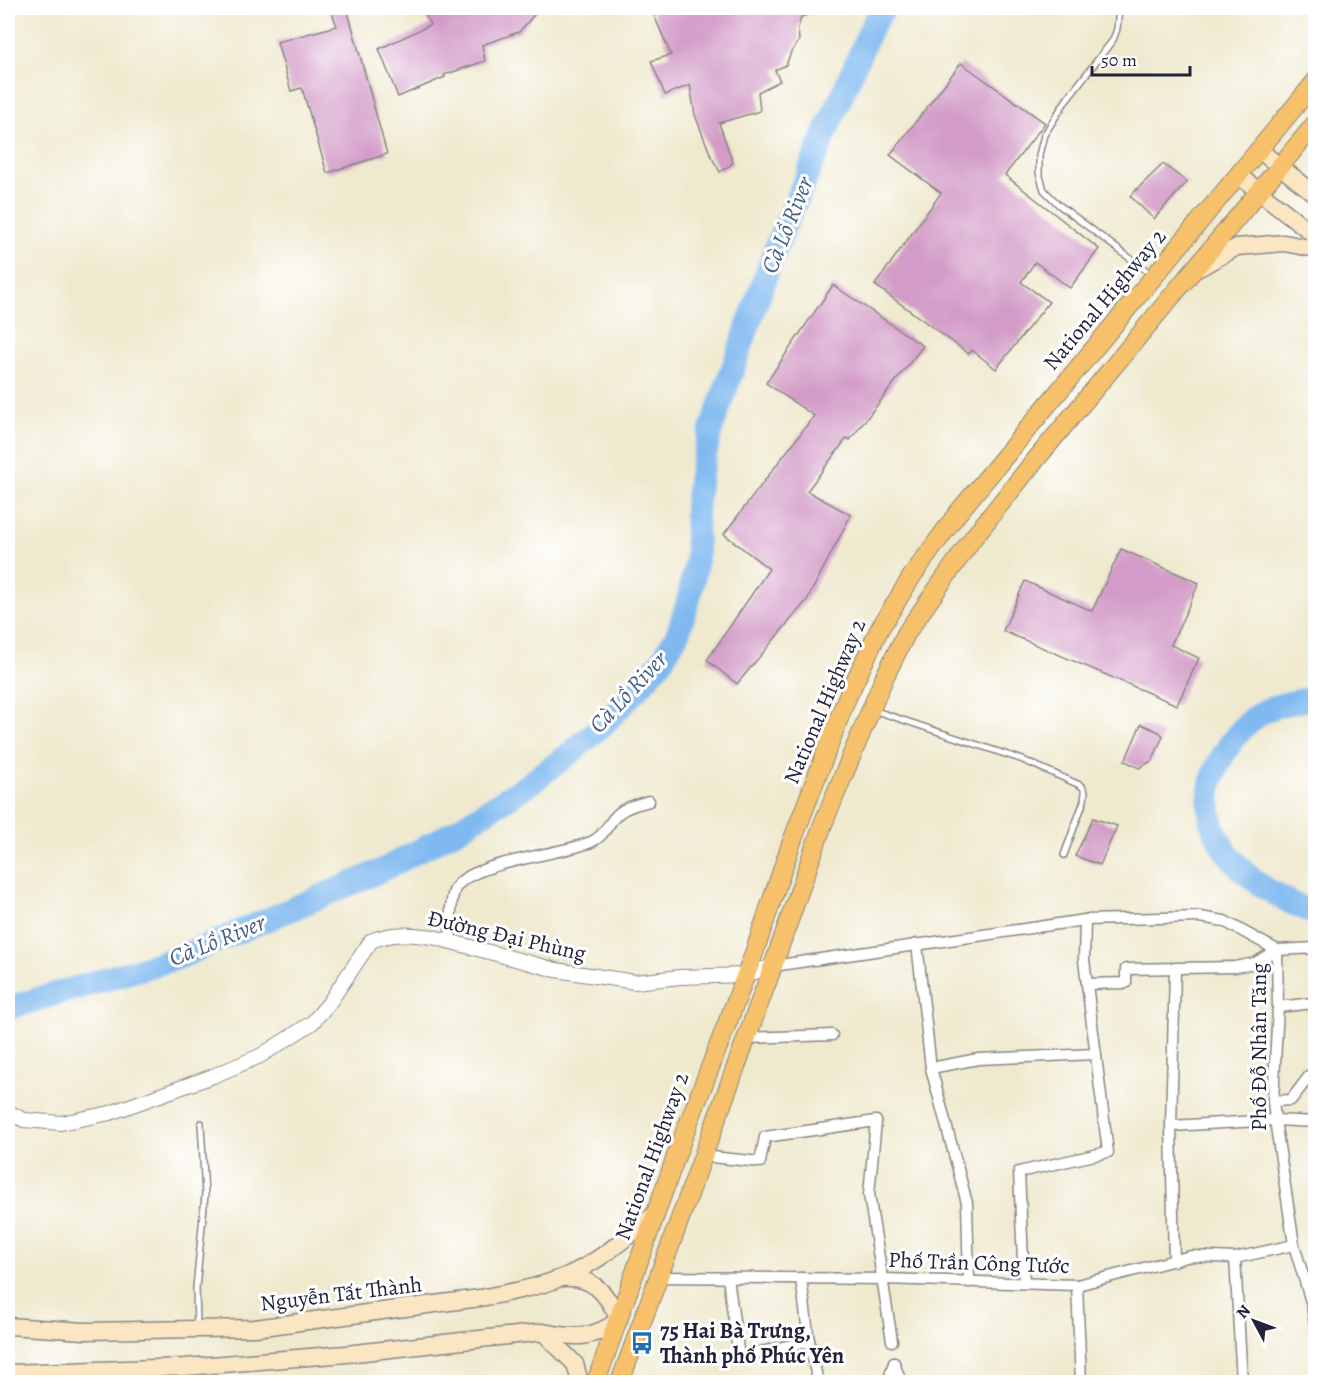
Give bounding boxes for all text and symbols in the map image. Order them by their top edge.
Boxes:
scale bar [1092,39,1190,77]
text: 50 m [1101,48,1137,72]
water label: Cà Lồ River [753,171,821,278]
street label: National Highway 2 [1037,222,1173,377]
street label: National Highway 2 [777,614,873,789]
water label: Cà Lồ River [582,644,675,740]
street label: Đường Đại Phùng [424,903,589,969]
water label: Cà Lồ River [164,906,271,974]
street label: Phố Đỗ Nhân Tăng [1244,963,1274,1131]
street label: National Highway 2 [608,1068,696,1244]
street label: Phố Trần Công Tước [888,1245,1070,1281]
street label: Nguyễn Tất Thành [259,1269,424,1319]
north arrow [1224,1291,1284,1351]
text: N [1231,1300,1256,1323]
place label: 75 Hai Bà Trưng, Thành phố Phúc Yên [660,1316,844,1371]
bus stop icon: 75 Hai Bà Trưng, Thành phố Phúc Yên [629,1330,655,1356]

